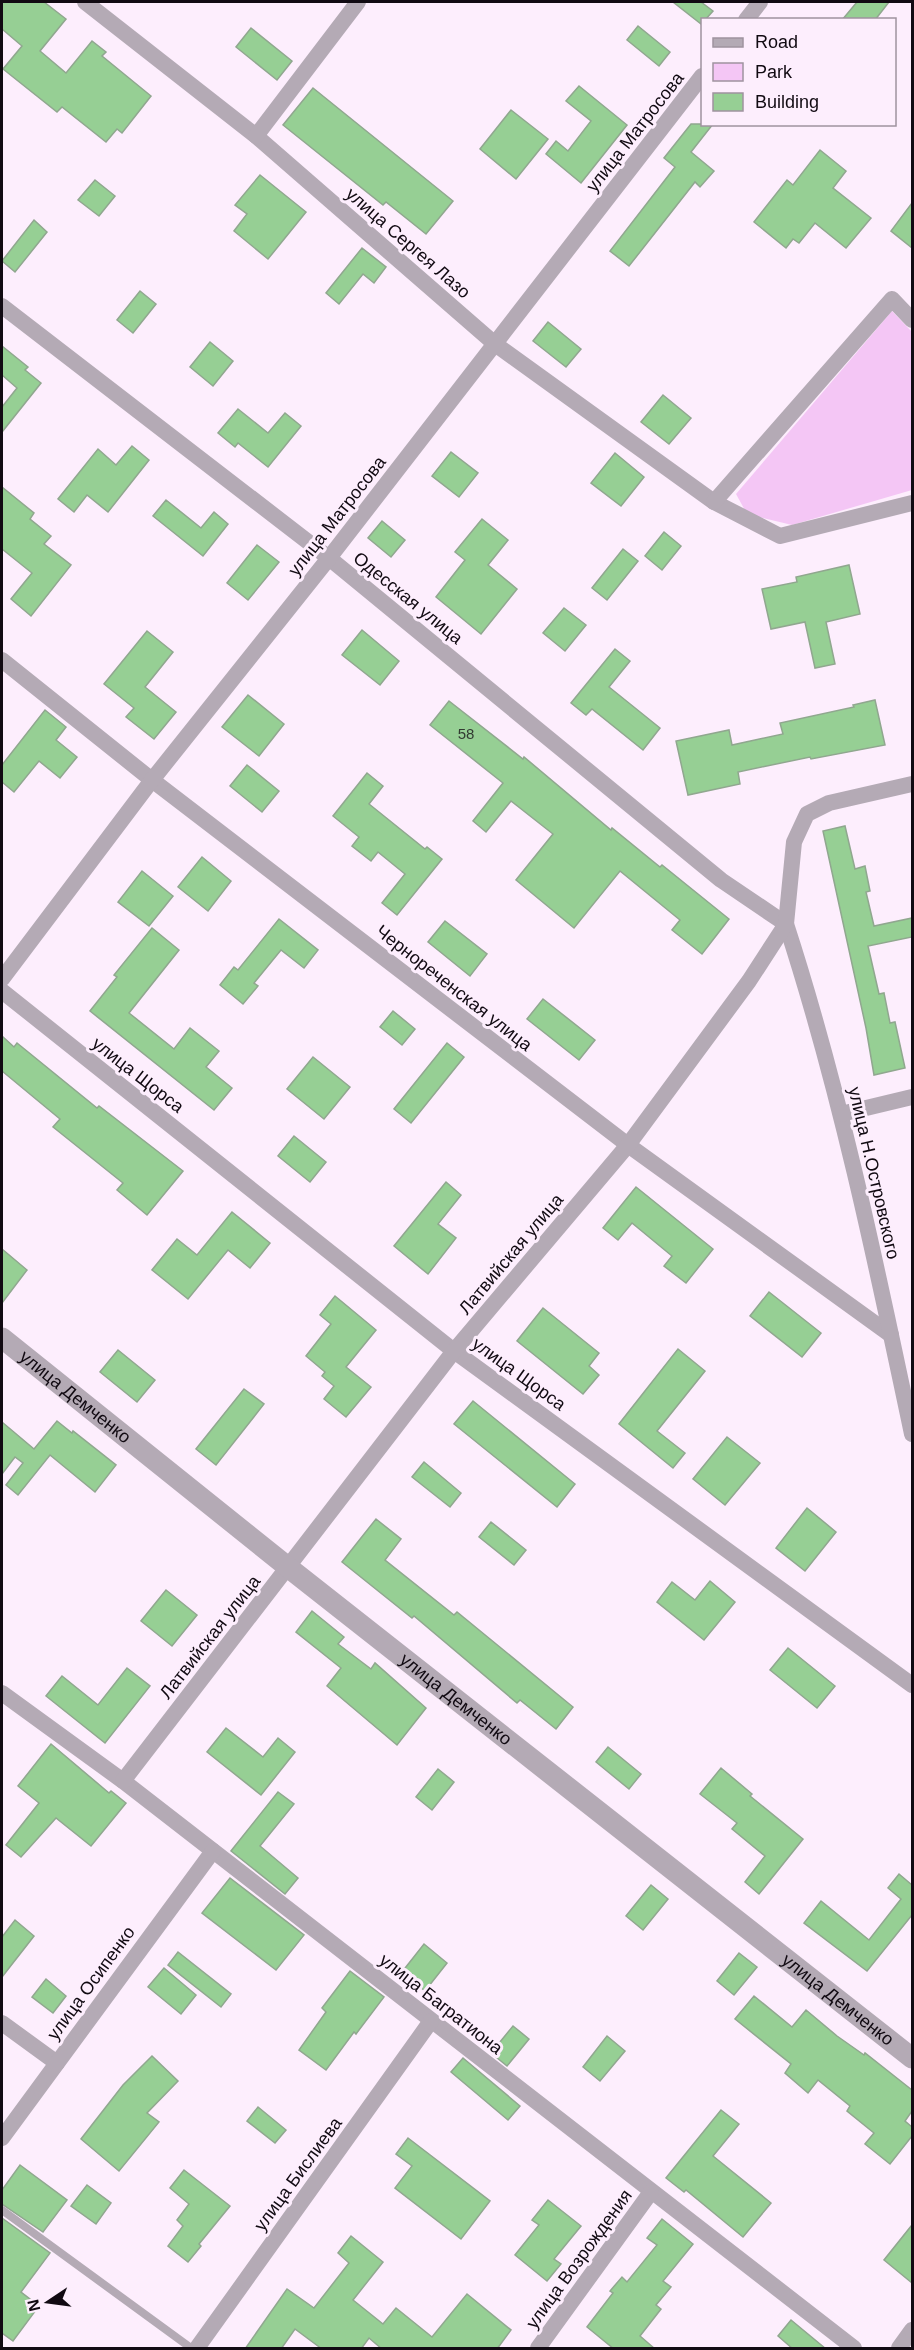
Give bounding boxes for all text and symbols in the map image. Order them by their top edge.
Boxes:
legend [701,18,896,126]
text: Road [755,32,798,52]
text: Park [755,62,793,82]
street label: улица Матросова [582,67,688,196]
text: Building [755,92,819,112]
street label: улица Сергея Лазо [342,184,474,302]
street label: улица Матросова [284,451,390,580]
street label: Одесская улица [349,548,467,649]
house number: 58 [458,725,474,742]
street label: Чернореченская улица [372,921,537,1056]
street label: улица Щорса [88,1033,188,1117]
street label: улица Н.Островского [844,1085,904,1261]
street label: Латвийская улица [455,1189,568,1318]
street label: улица Щорса [468,1333,570,1415]
street label: улица Демченко [16,1346,135,1447]
street label: Латвийская улица [156,1571,265,1703]
street label: улица Демченко [396,1649,516,1749]
street label: улица Осипенко [43,1922,139,2044]
street label: улица Багратиона [375,1950,507,2059]
street label: улица Демченко [778,1950,898,2050]
street label: улица Бислиева [250,2113,346,2235]
street label: улица Возрождения [522,2186,636,2332]
north arrow [18,2272,78,2332]
text: N [24,2298,43,2313]

